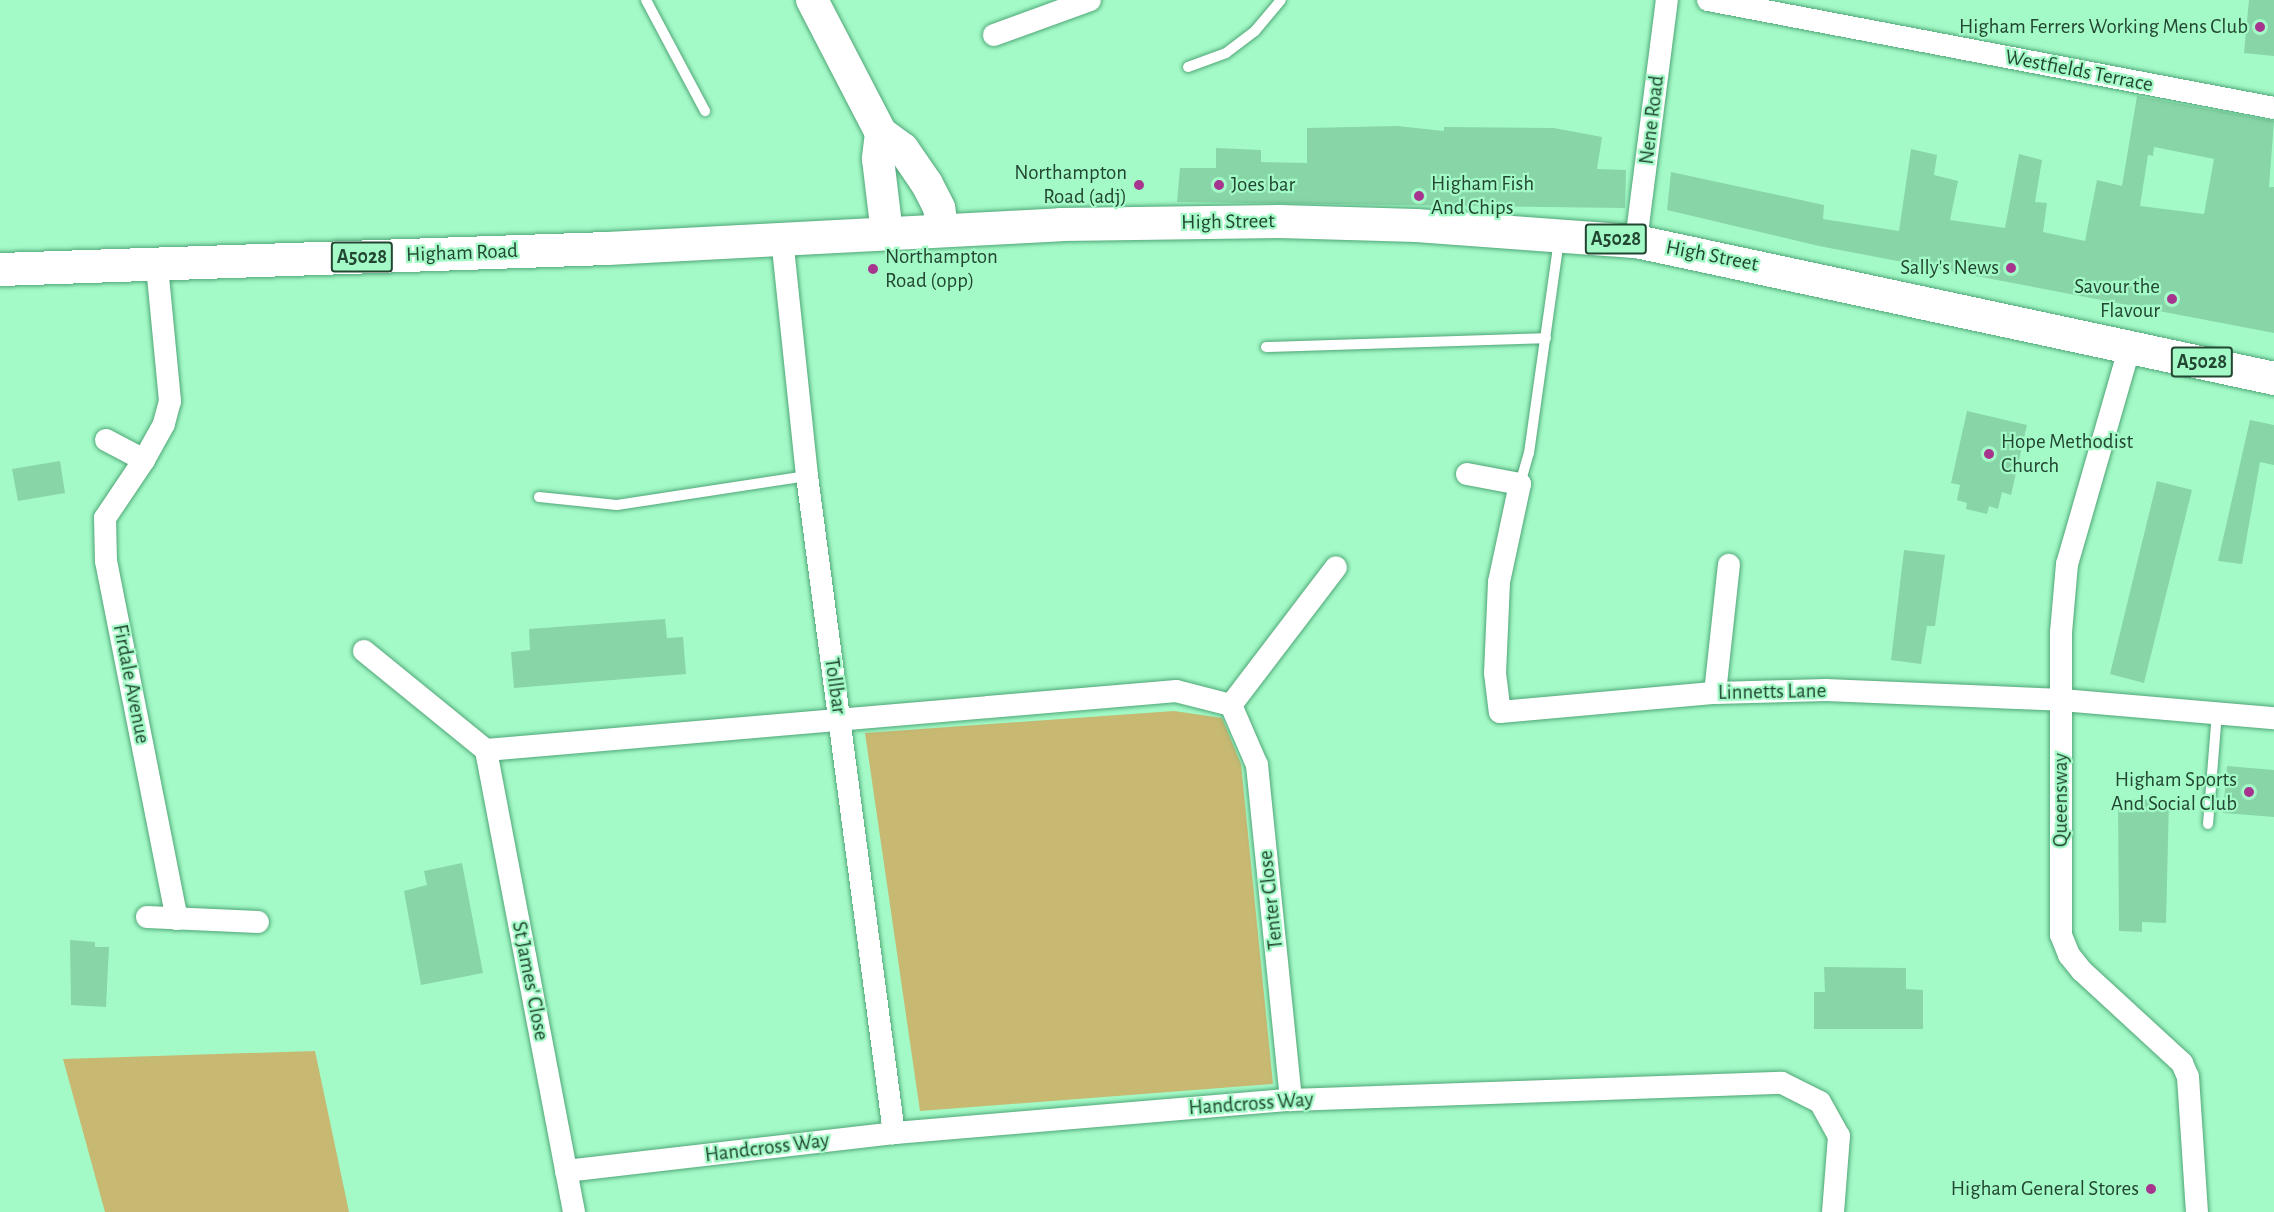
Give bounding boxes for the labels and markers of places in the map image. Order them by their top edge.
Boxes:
place label: Higham Ferrers Working Mens Club [1959,14,2248,40]
marker: Higham Ferrers Working Mens Club [2253,20,2267,34]
place label: Northampton Road (adj) [1014,160,1127,210]
place label: Higham Fish And Chips [1431,171,1534,221]
place label: Joes bar [1231,172,1295,198]
marker: Northampton Road (adj) [1132,178,1146,192]
marker: Joes bar [1212,178,1226,192]
marker: Higham Fish And Chips [1412,189,1426,203]
place label: Northampton Road (opp) [885,244,998,294]
place label: Sally's News [1900,255,1999,281]
marker: Sally's News [2004,261,2018,275]
marker: Northampton Road (opp) [866,262,880,276]
place label: Savour the Flavour [2074,274,2160,324]
marker: Savour the Flavour [2165,292,2179,306]
place label: Hope Methodist Church [2001,429,2133,479]
marker: Hope Methodist Church [1982,447,1996,461]
place label: Higham Sports And Social Club [2111,767,2237,817]
marker: Higham Sports And Social Club [2242,785,2256,799]
place label: Higham General Stores [1951,1176,2139,1202]
marker: Higham General Stores [2144,1182,2158,1196]

